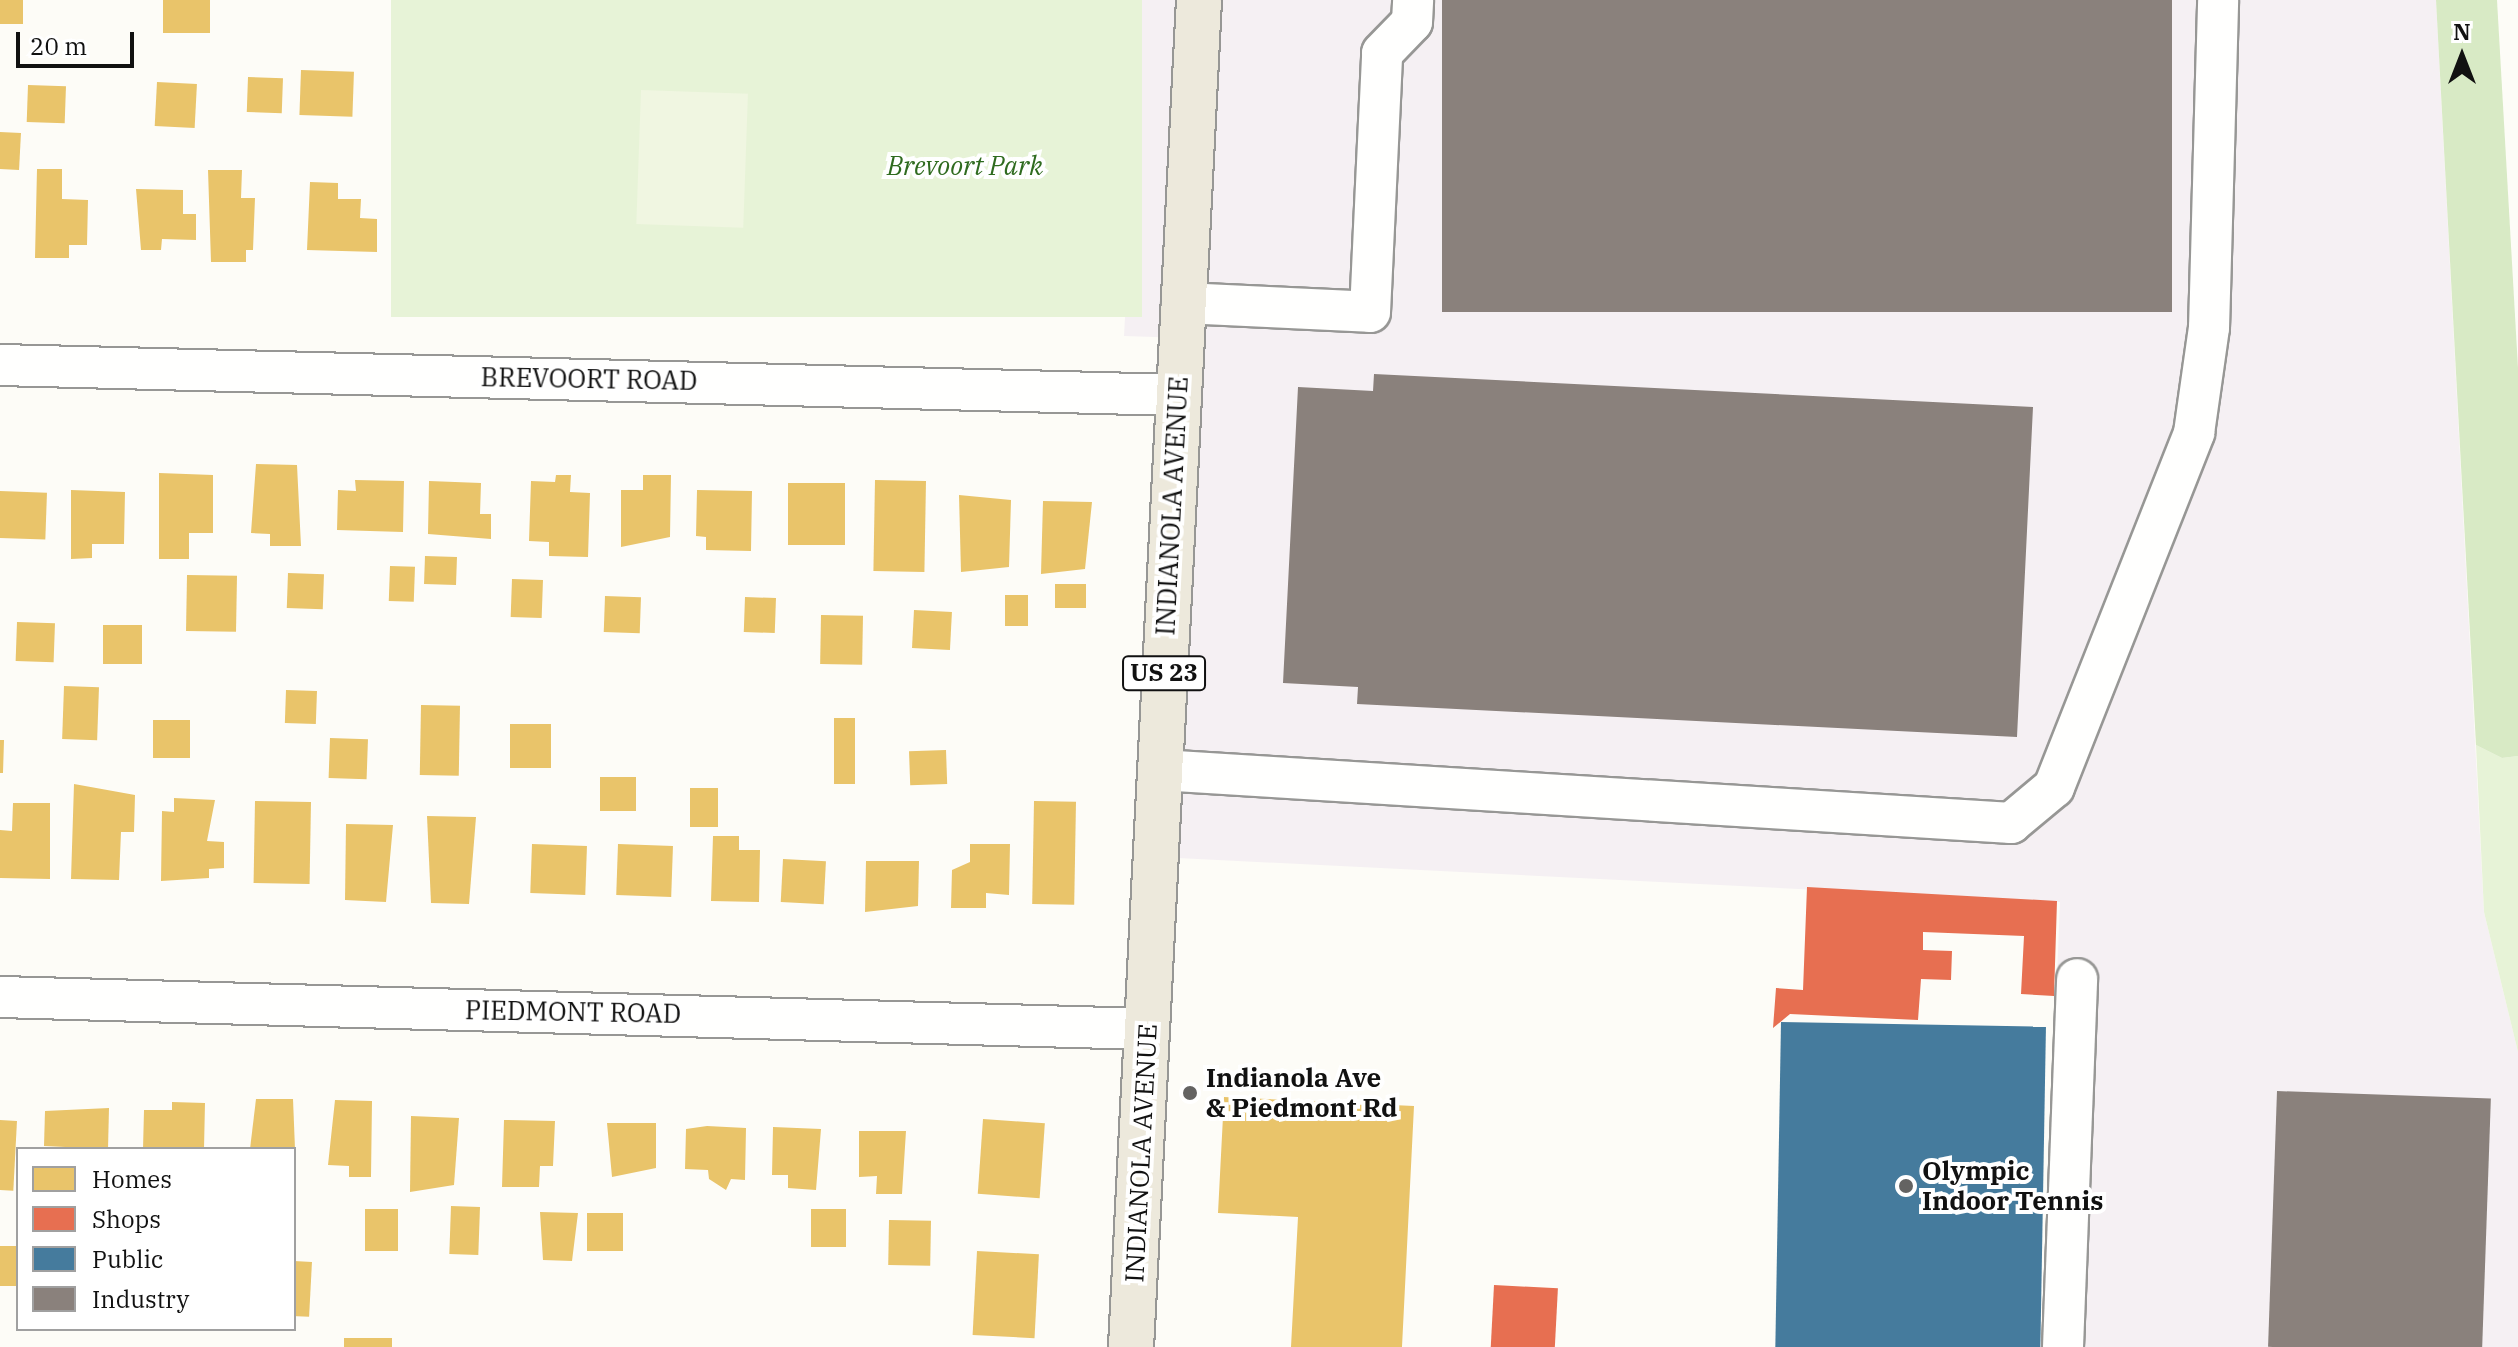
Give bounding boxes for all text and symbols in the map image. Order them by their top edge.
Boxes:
scale bar [20,16,138,66]
north arrow [2422,16,2502,96]
text: N [2453,17,2471,46]
text: 20 m [30,30,87,62]
park label: Brevoort Park [887,150,1043,182]
street label: BREVOORT ROAD [480,362,698,396]
street label: INDIANOLA AVENUE [1150,376,1194,636]
road number: US 23 [1122,653,1206,693]
street label: PIEDMONT ROAD [465,995,681,1029]
street label: INDIANOLA AVENUE [1119,1023,1163,1283]
place label: Indianola Ave & Piedmont Rd [1206,1062,1397,1124]
marker: Indianola Ave & Piedmont Rd [1181,1084,1199,1102]
legend [16,1147,296,1331]
place label: Olympic Indoor Tennis [1922,1155,2103,1216]
text: Homes [92,1163,172,1195]
marker: Olympic Indoor Tennis [1897,1177,1915,1195]
text: Shops [92,1203,161,1235]
text: Public [92,1243,163,1275]
text: Industry [92,1283,189,1315]

